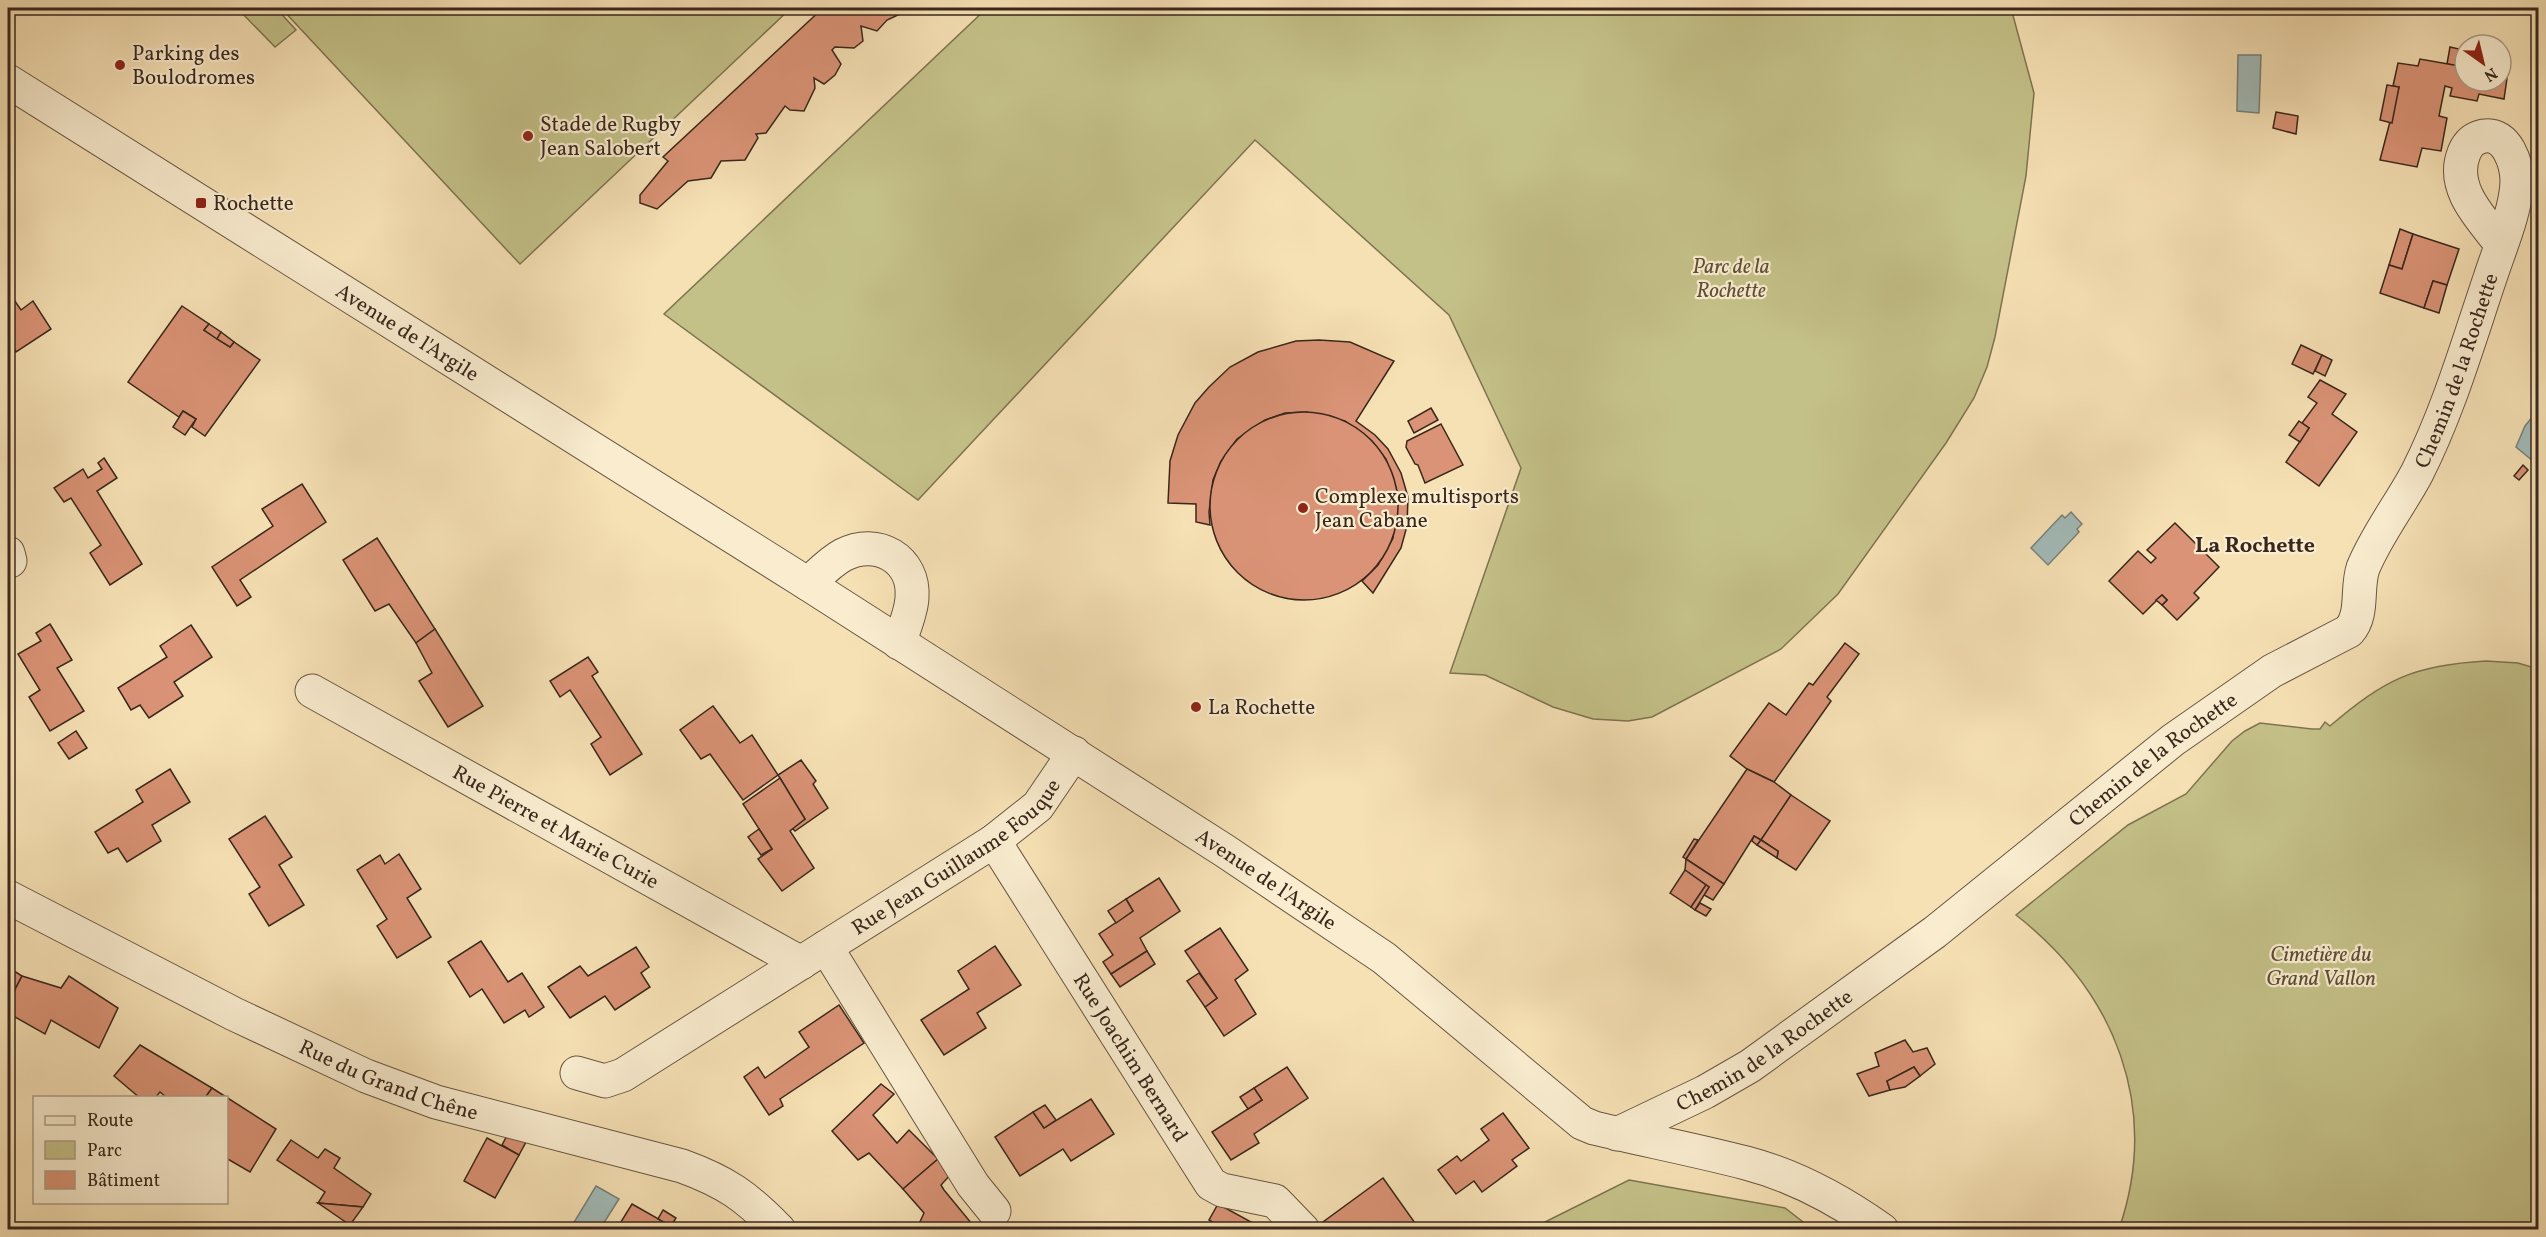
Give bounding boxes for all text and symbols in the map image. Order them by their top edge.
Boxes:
north arrow [2453,33,2513,93]
place label: Parking des Boulodromes [132,40,255,93]
marker: Parking des Boulodromes [113,58,127,72]
text: N [2479,61,2501,86]
place label: Stade de Rugby Jean Salobert [540,111,682,164]
marker: Stade de Rugby Jean Salobert [521,129,535,143]
place label: Rochette [213,190,294,219]
marker: Rochette [194,196,208,210]
park label: Parc de la Rochette [1692,253,1770,306]
street label: Chemin de la Rochette [2408,270,2507,474]
street label: Avenue de l'Argile [330,278,484,390]
place label: Complexe multisports Jean Cabane [1315,483,1519,536]
marker: Complexe multisports Jean Cabane [1296,501,1310,515]
district label: La Rochette [2195,531,2315,562]
street label: Chemin de la Rochette [2063,686,2244,834]
place label: La Rochette [1208,694,1315,723]
marker: La Rochette [1189,700,1203,714]
street label: Rue Pierre et Marie Curie [447,759,664,897]
street label: Rue Jean Guillaume Fouque [847,773,1068,943]
street label: Avenue de l'Argile [1189,823,1342,938]
park label: Cimetière du Grand Vallon [2266,941,2376,994]
street label: Rue Joachim Bernard [1065,968,1194,1148]
street label: Chemin de la Rochette [1672,983,1859,1120]
street label: Rue du Grand Chêne [294,1033,481,1128]
legend [33,1096,228,1204]
text: Route [87,1109,133,1134]
text: Parc [87,1139,122,1164]
text: Bâtiment [87,1169,160,1194]

